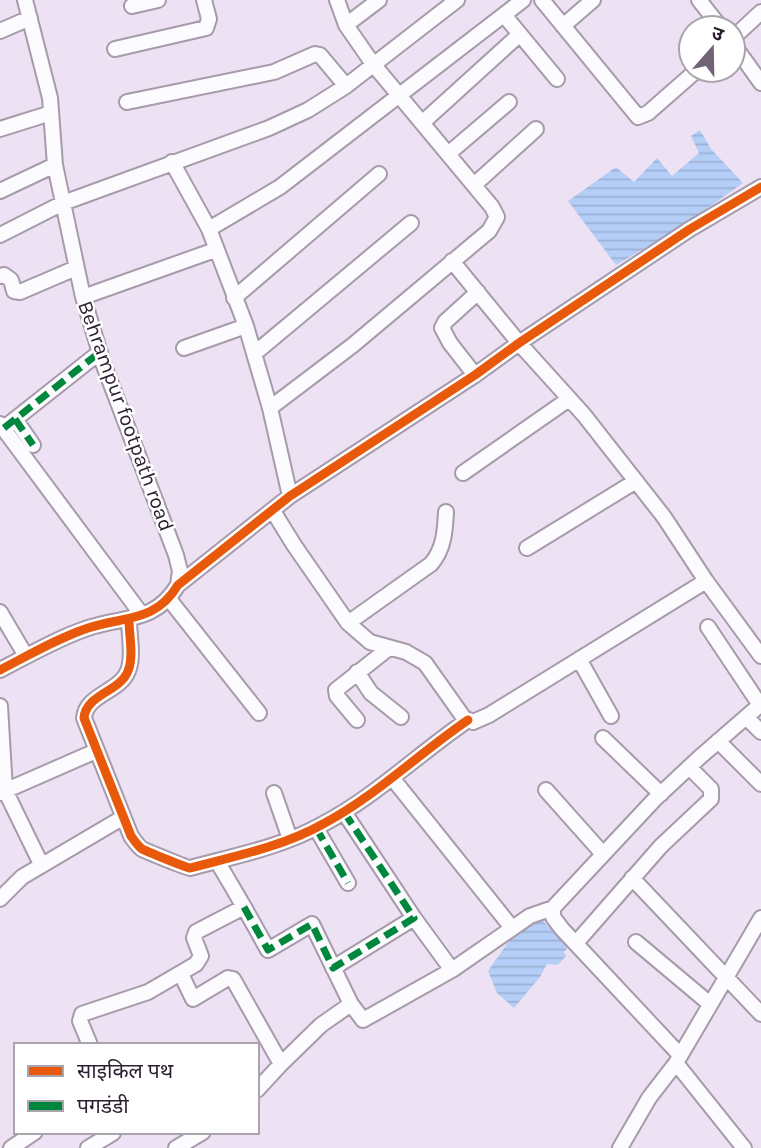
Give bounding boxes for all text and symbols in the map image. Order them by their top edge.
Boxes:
north arrow [677,14,747,84]
text: उ [708,22,727,47]
street label: Behrampur footpath road [73,298,179,534]
legend [14,1043,259,1134]
text: साइकिल पथ [77,1059,174,1083]
text: पगडंडी [77,1094,129,1118]

